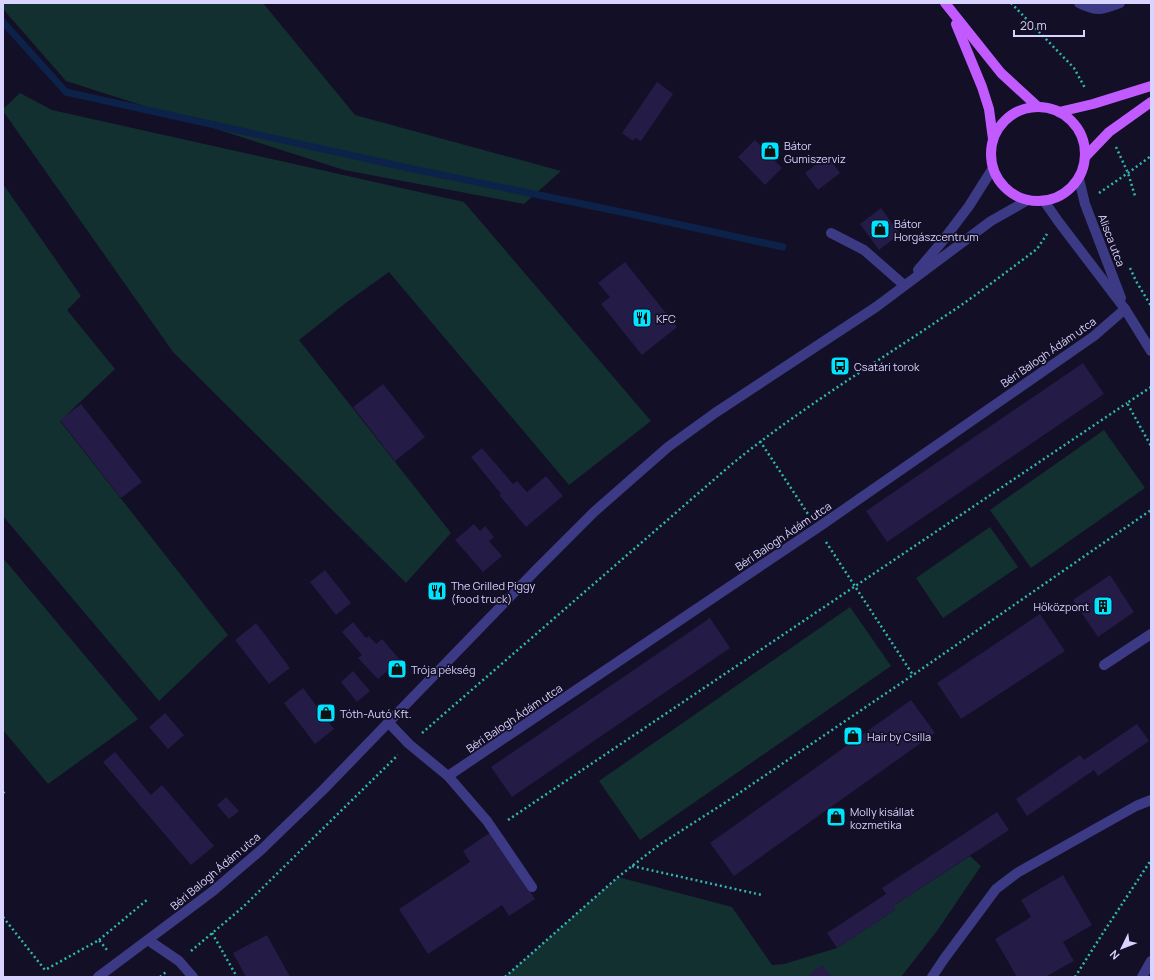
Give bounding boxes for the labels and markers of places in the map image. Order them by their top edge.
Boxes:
place label: Bátor Gumiszerviz [784,138,846,166]
shop icon: Bátor Gumiszerviz [759,140,781,162]
place label: Bátor Horgászcentrum [894,216,979,244]
shop icon: Bátor Horgászcentrum [869,218,891,240]
restaurant icon: KFC [631,307,653,329]
place label: KFC [656,311,676,326]
bus stop icon: Csatári torok [829,355,851,377]
place label: Csatári torok [854,359,920,374]
place label: The Grilled Piggy (food truck) [451,578,536,606]
restaurant icon: The Grilled Piggy (food truck) [426,580,448,602]
building icon: Hőközpont [1092,595,1114,617]
place label: Hőközpont [1034,599,1089,614]
shop icon: Trója pékség [386,658,408,680]
place label: Trója pékség [411,662,475,677]
shop icon: Tóth-Autó Kft. [315,702,337,724]
place label: Tóth-Autó Kft. [340,706,412,721]
shop icon: Hair by Csilla [842,725,864,747]
place label: Hair by Csilla [867,729,931,744]
place label: Molly kisállat kozmetika [850,804,914,832]
shop icon: Molly kisállat kozmetika [825,806,847,828]

